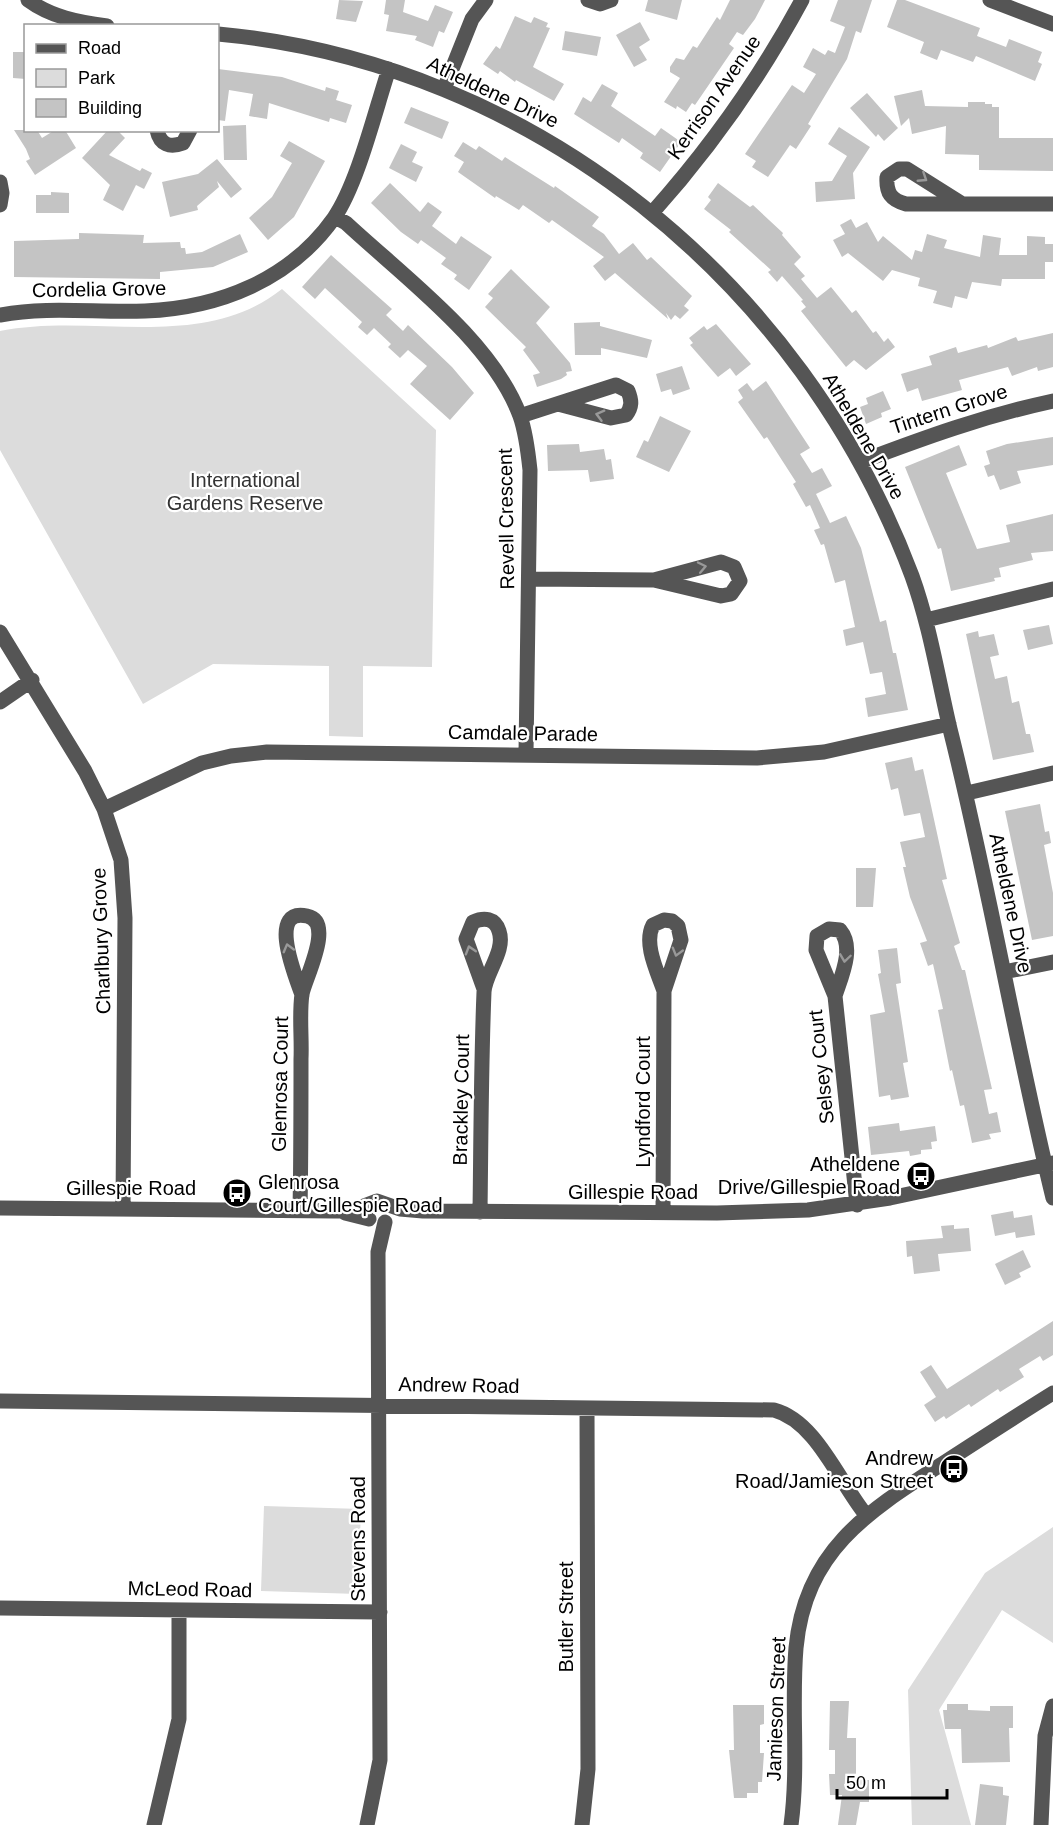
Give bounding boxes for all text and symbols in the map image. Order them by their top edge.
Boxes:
legend [24,24,219,132]
street label: Kerrison Avenue [663,31,765,163]
text: Road [78,38,121,58]
street label: Atheldene Drive [424,52,562,132]
text: Park [78,68,116,88]
text: Building [78,98,142,118]
one-way arrow [916,171,927,182]
street label: Cordelia Grove [32,277,166,301]
street label: Atheldene Drive [819,369,909,503]
street label: Tintern Grove [888,380,1010,438]
one-way arrow [595,410,606,422]
street label: Revell Crescent [494,448,518,590]
park label: International Gardens Reserve [167,469,323,514]
one-way arrow [696,561,706,574]
street label: Camdale Parade [448,721,598,745]
street label: Atheldene Drive [985,831,1037,975]
street label: Charlbury Grove [87,867,115,1015]
one-way arrow [283,944,296,954]
one-way arrow [465,945,477,956]
one-way arrow [672,946,684,957]
one-way arrow [839,953,851,962]
street label: Selsey Court [804,1008,838,1125]
street label: Glenrosa Court [268,1016,292,1152]
street label: Brackley Court [449,1034,473,1166]
street label: Lyndford Court [632,1036,654,1168]
place label: Atheldene Drive/Gillespie Road [718,1153,900,1198]
bus stop icon: Atheldene Drive/Gillespie Road [905,1160,937,1192]
place label: Glenrosa Court/Gillespie Road [258,1171,443,1216]
street label: Gillespie Road [66,1177,196,1199]
bus stop icon: Glenrosa Court/Gillespie Road [221,1177,253,1209]
street label: Gillespie Road [568,1181,698,1203]
street label: Andrew Road [398,1373,520,1397]
place label: Andrew Road/Jamieson Street [735,1447,934,1492]
bus stop icon: Andrew Road/Jamieson Street [938,1453,970,1485]
street label: Stevens Road [347,1476,369,1602]
street label: Butler Street [555,1561,577,1673]
street label: McLeod Road [128,1577,252,1601]
street label: Jamieson Street [762,1636,790,1782]
scale bar [837,1762,946,1800]
text: 50 m [846,1773,886,1793]

